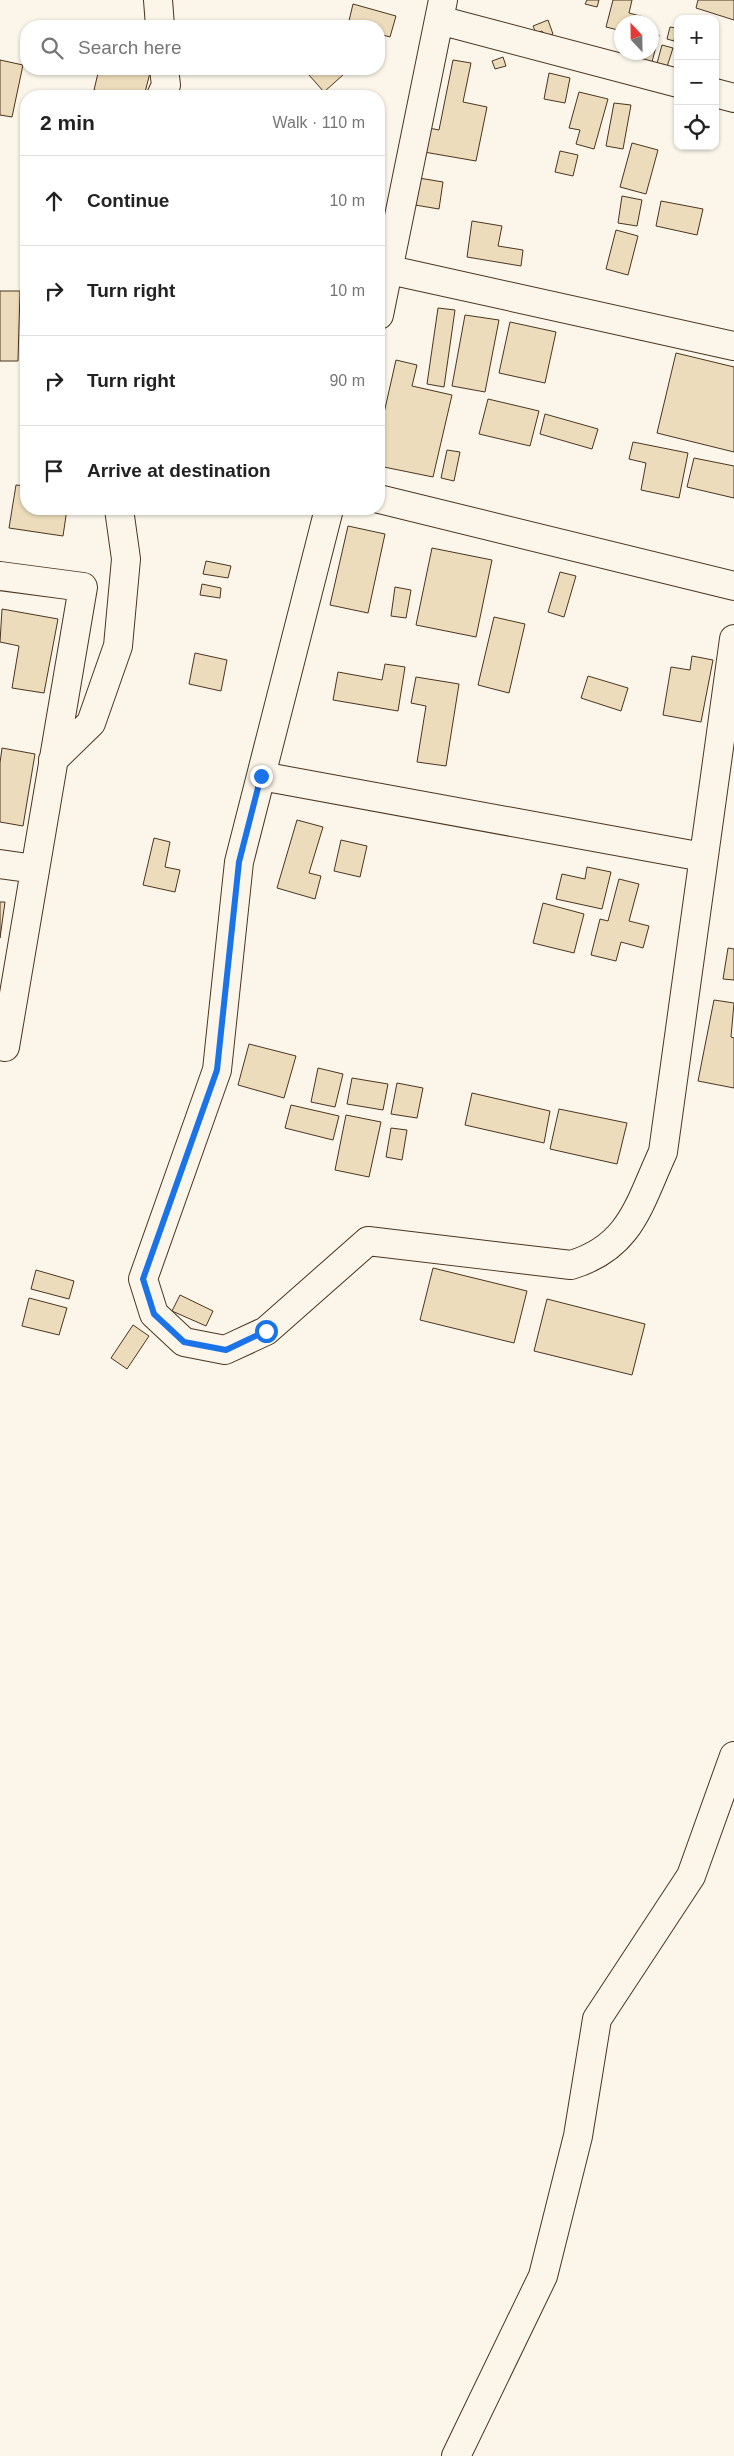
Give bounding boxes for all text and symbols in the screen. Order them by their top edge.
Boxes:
north arrow [614,15,659,60]
map controls [674,15,719,150]
button: + [674,15,719,60]
search box [20,20,385,75]
icon: search [38,34,66,62]
text: Search here [78,37,182,58]
button: − [674,60,719,105]
button: locate [674,105,719,150]
text: 2 min [40,111,95,134]
text: Walk · 110 m [273,114,365,131]
icon: ahead [40,187,68,215]
text: Continue [87,190,169,211]
text: 10 m [329,192,365,209]
icon: right [40,277,68,305]
text: Turn right [87,280,175,301]
text: 10 m [329,282,365,299]
icon: right [40,367,68,395]
text: Turn right [87,370,175,391]
text: 90 m [329,372,365,389]
icon: arrive [40,457,68,485]
text: Arrive at destination [87,460,271,481]
route end [250,765,273,788]
route start [255,1320,278,1343]

